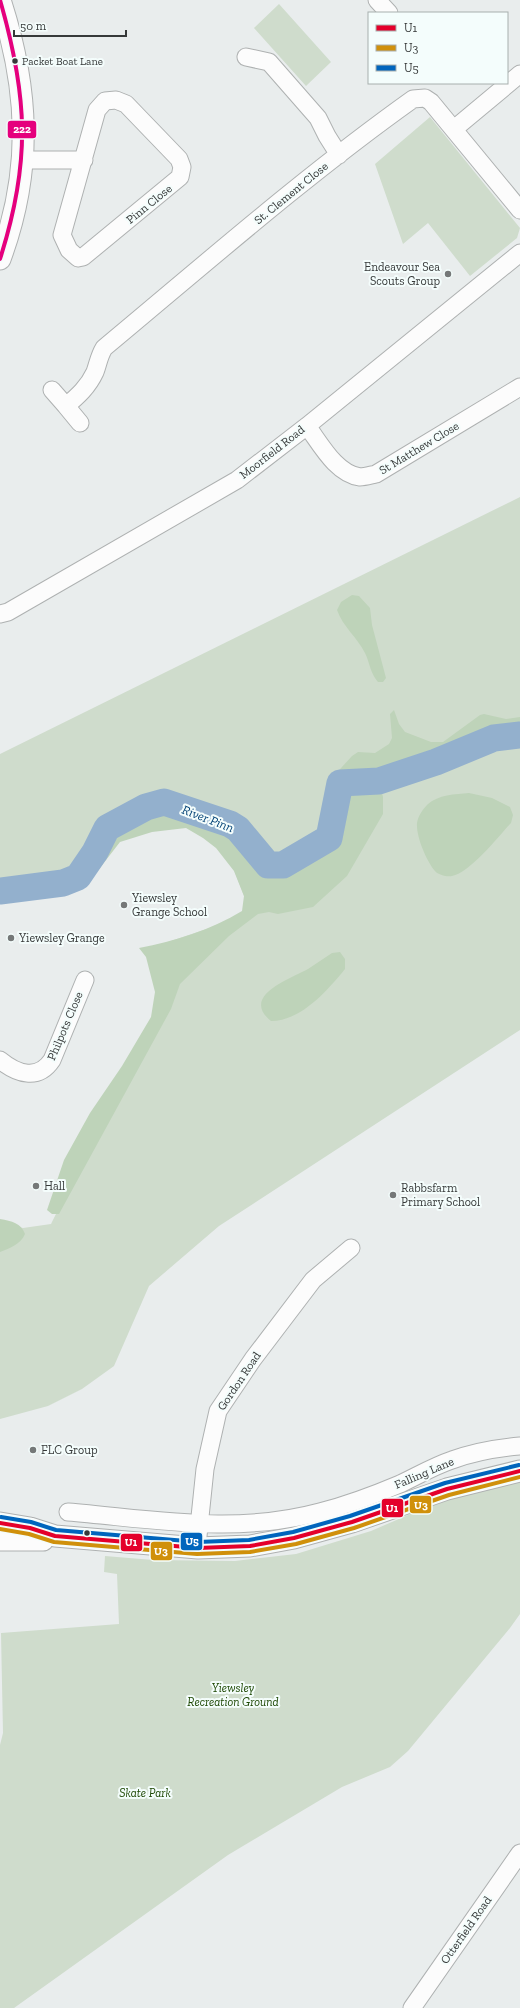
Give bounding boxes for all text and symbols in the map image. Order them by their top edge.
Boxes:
scale bar [14,12,126,38]
legend [368,12,508,84]
text: 50 m [20,19,47,33]
text: U1 [404,21,418,35]
text: U3 [404,41,419,55]
place label: Packet Boat Lane [22,55,103,68]
marker: Packet Boat Lane [10,56,20,66]
text: U5 [404,61,419,75]
line badge: 222 [7,120,37,139]
text: 222 [13,123,31,136]
street label: St. Clement Close [251,159,331,227]
street label: Pinn Close [123,181,175,227]
place label: Endeavour Sea Scouts Group [364,260,440,288]
marker: Endeavour Sea Scouts Group [443,269,453,279]
street label: St Matthew Close [377,418,462,477]
street label: Moorfield Road [237,422,308,482]
water label: River Pinn [180,802,236,835]
place label: Yiewsley Grange School [131,891,207,919]
marker: Yiewsley Grange School [119,900,129,910]
place label: Yiewsley Grange [18,931,105,945]
marker: Yiewsley Grange [6,933,16,943]
street label: Philpots Close [44,989,86,1062]
place label: Hall [44,1179,65,1193]
marker: Hall [31,1181,41,1191]
place label: Rabbsfarm Primary School [401,1181,480,1209]
marker: Rabbsfarm Primary School [388,1190,398,1200]
street label: Gordon Road [214,1349,264,1413]
place label: FLC Group [41,1443,98,1457]
marker: FLC Group [28,1445,38,1455]
street label: Falling Lane [392,1454,456,1492]
line badge: U3 [409,1495,432,1514]
line badge: U1 [381,1498,404,1518]
text: U3 [414,1499,428,1512]
text: U1 [386,1502,399,1515]
unlabelled marker [82,1528,92,1538]
line badge: U5 [180,1532,203,1551]
line badge: U1 [120,1533,143,1552]
text: U5 [185,1535,199,1548]
text: U1 [125,1536,138,1549]
line badge: U3 [150,1541,173,1561]
text: U3 [154,1545,168,1558]
park label: Yiewsley Recreation Ground [187,1681,279,1709]
park label: Skate Park [119,1786,171,1800]
street label: Otterfield Road [438,1893,495,1966]

